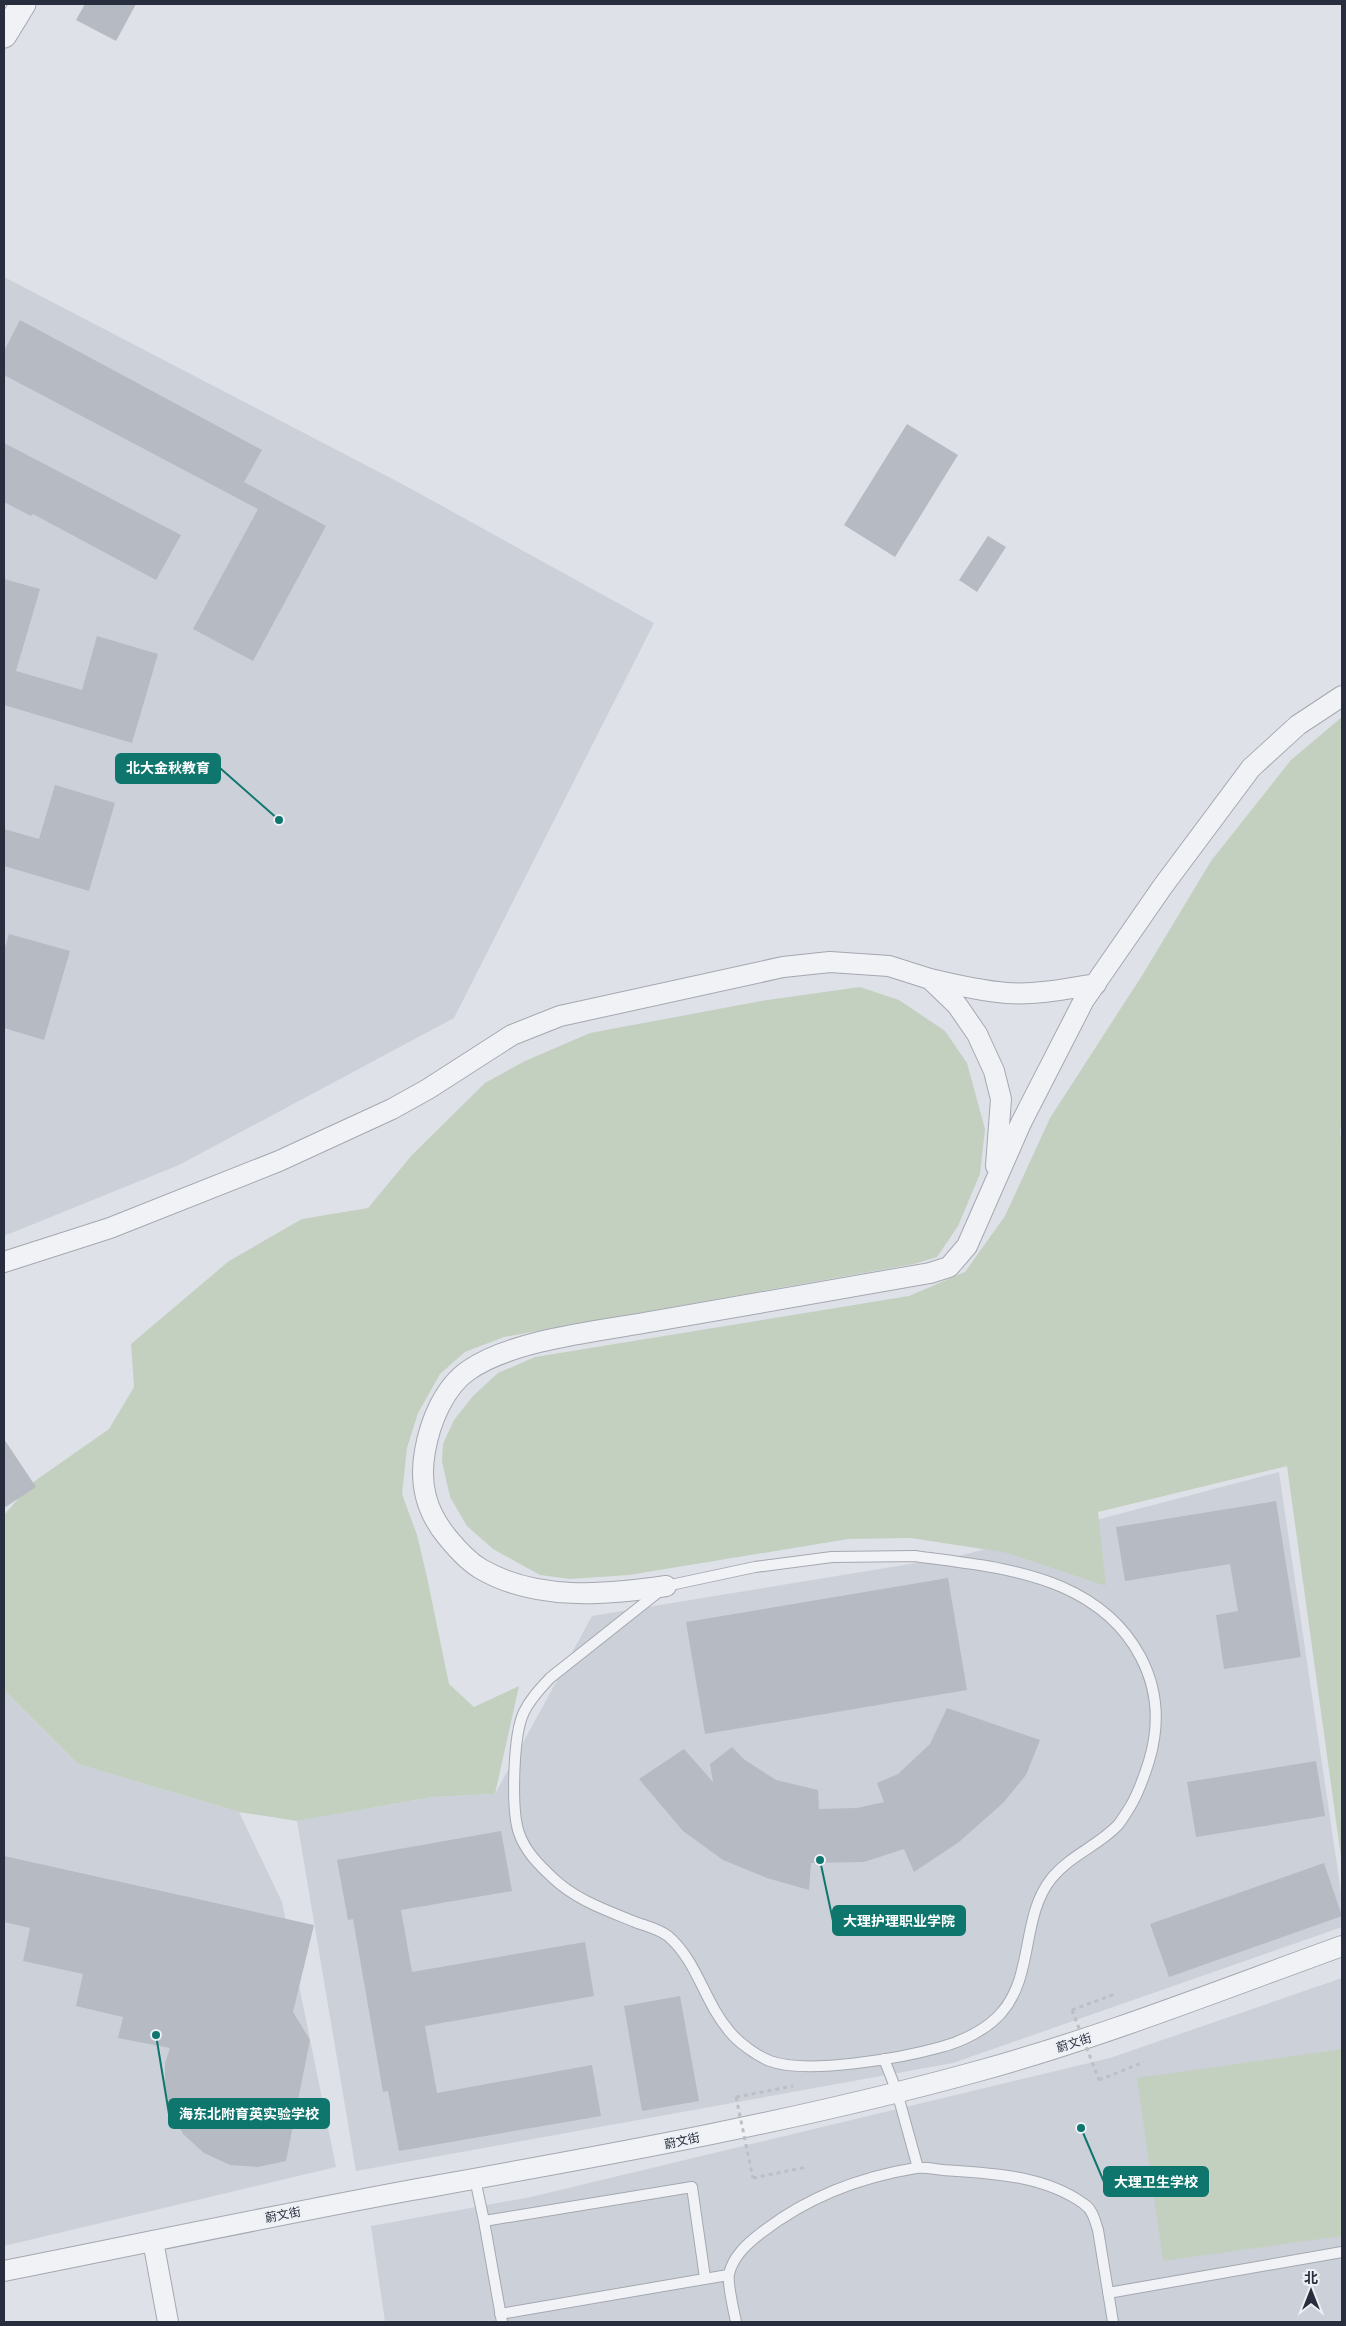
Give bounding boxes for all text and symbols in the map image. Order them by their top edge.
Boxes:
callout: 北大金秋教育 [116,754,220,783]
text: 北大金秋教育 [126,758,210,777]
callout: 大理护理职业学院 [833,1906,965,1935]
text: 大理护理职业学院 [843,1911,955,1930]
street label: 蔚文街 [1054,2029,1094,2056]
callout: 海东北附育英实验学校 [169,2099,329,2128]
text: 海东北附育英实验学校 [179,2104,319,2123]
street label: 蔚文街 [663,2128,701,2153]
callout: 大理卫生学校 [1104,2167,1208,2196]
text: 大理卫生学校 [1114,2172,1198,2191]
street label: 蔚文街 [264,2203,302,2226]
north arrow [1286,2266,1336,2316]
text: 北 [1304,2268,1318,2287]

